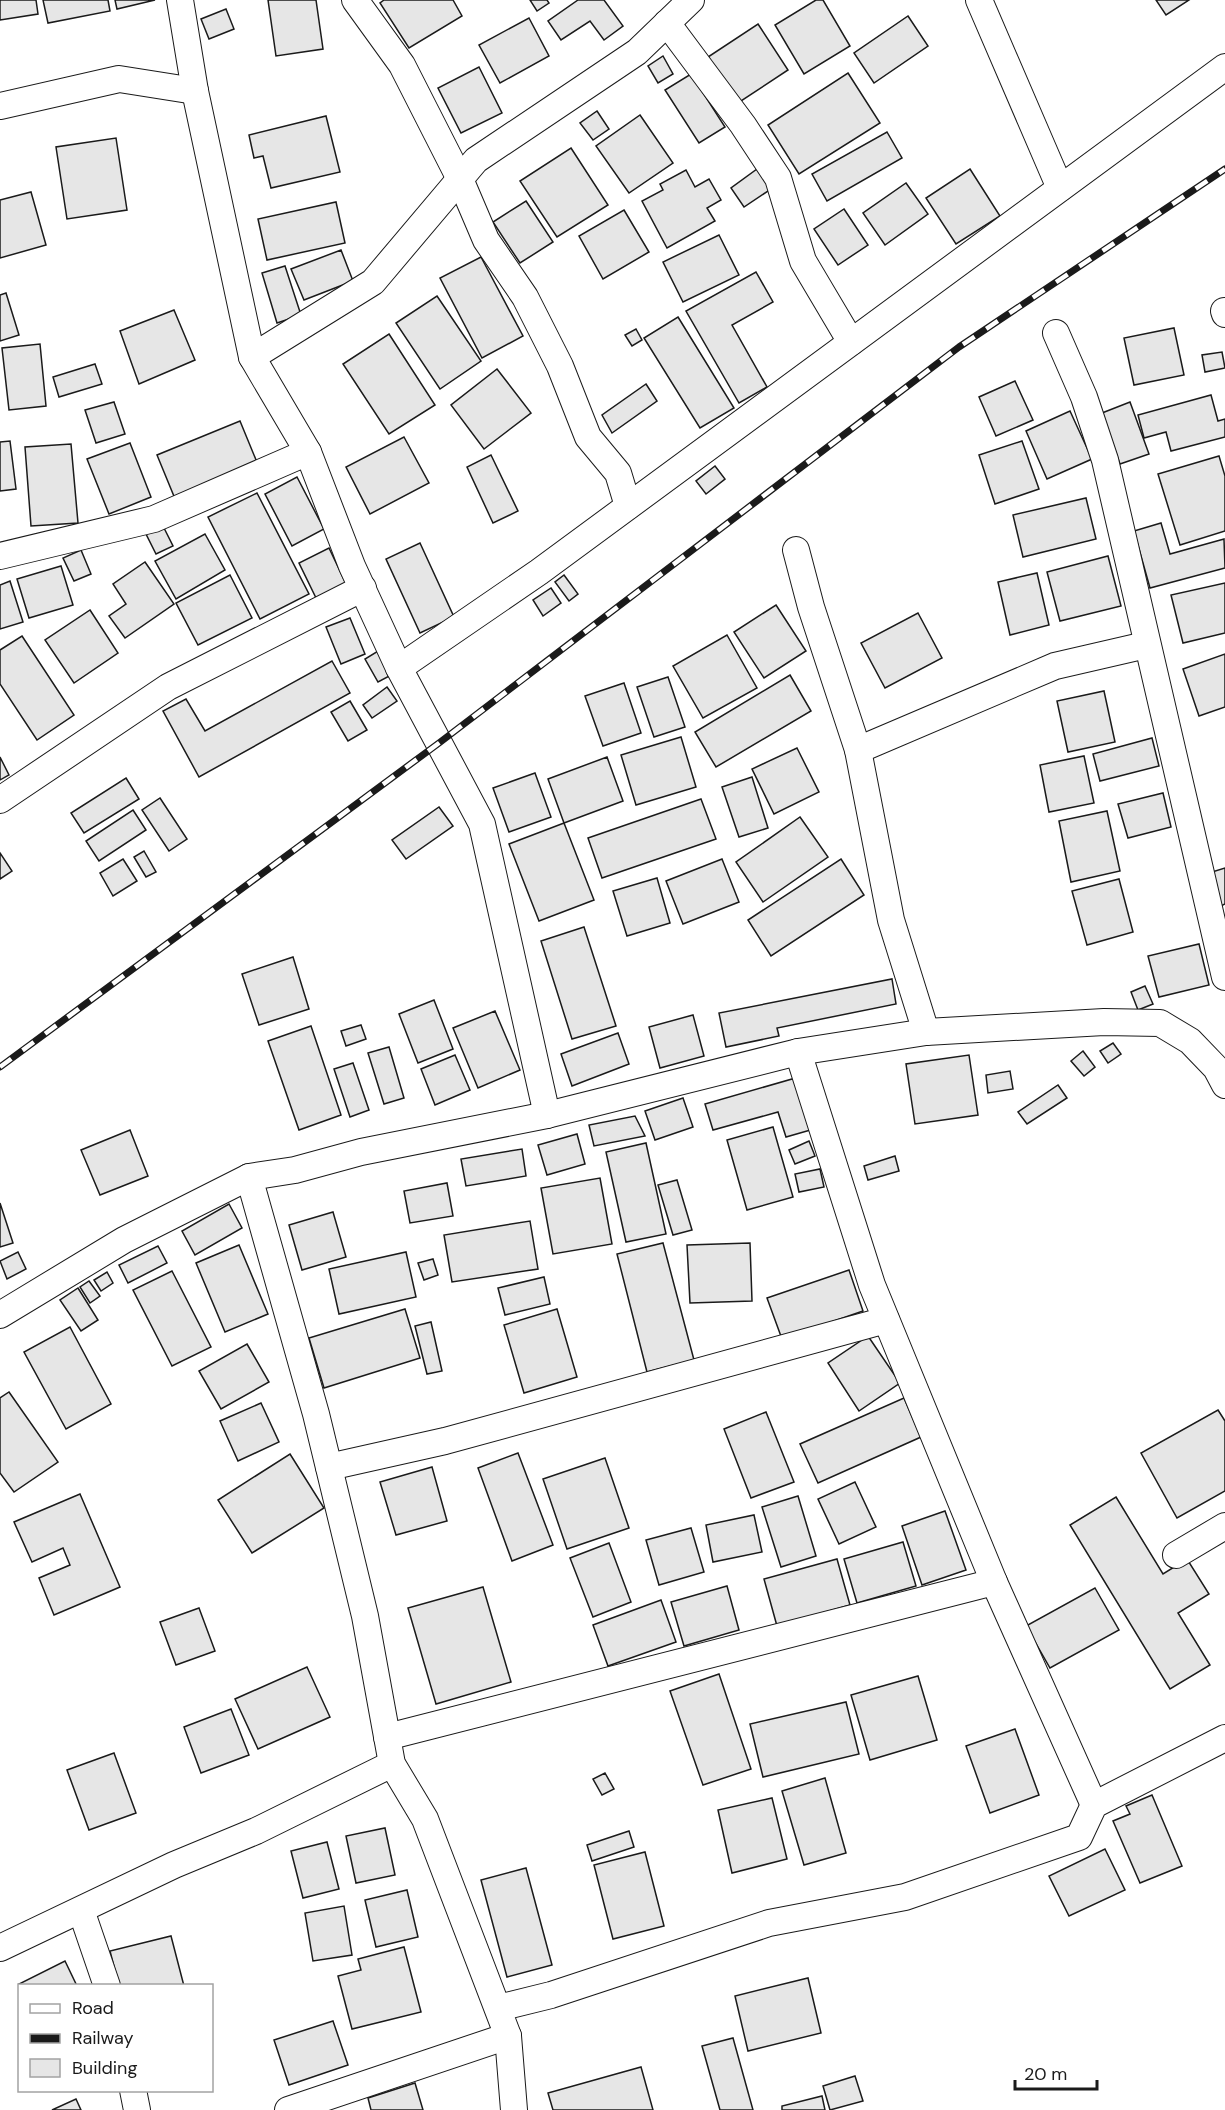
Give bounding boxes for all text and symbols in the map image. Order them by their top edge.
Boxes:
legend [18,1984,213,2092]
text: Road [72,1996,114,2020]
text: Railway [72,2026,134,2050]
scale bar [1015,2053,1098,2091]
text: Building [72,2056,137,2080]
text: 20 m [1024,2062,1067,2086]

